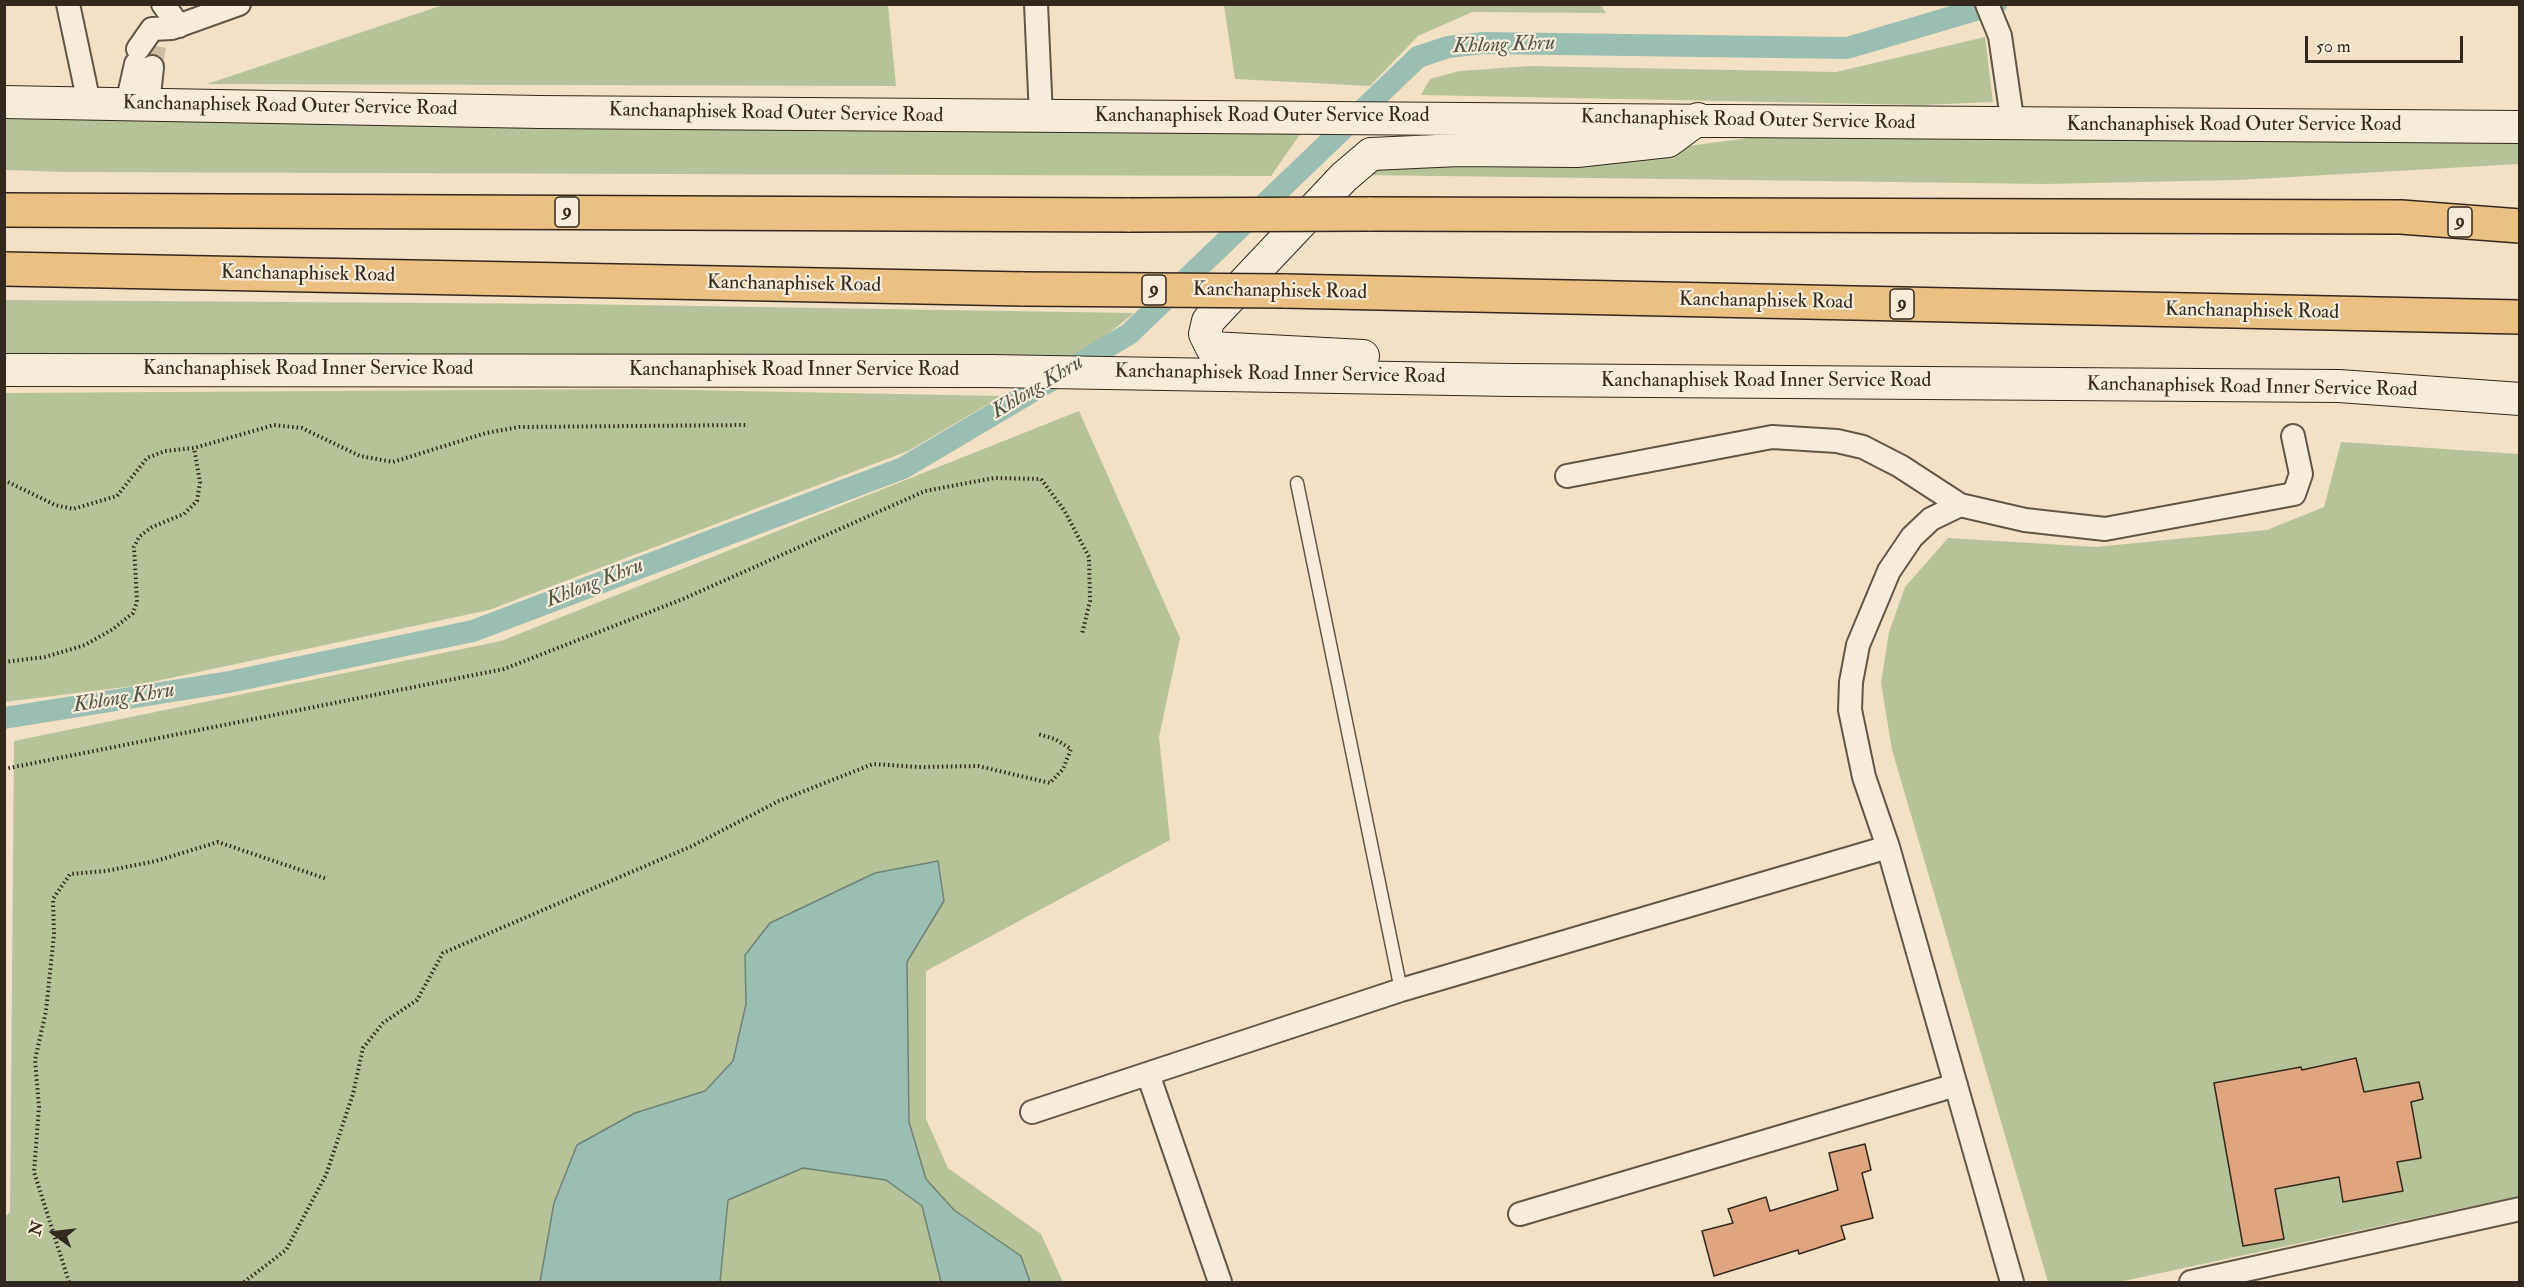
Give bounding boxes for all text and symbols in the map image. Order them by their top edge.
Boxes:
scale bar [2308,24,2466,62]
water label: Khlong Khru [1453,32,1555,60]
text: 50 m [2316,35,2351,58]
street label: Kanchanaphisek Road Outer Service Road [122,92,458,122]
street label: Kanchanaphisek Road Outer Service Road [608,99,944,129]
street label: Kanchanaphisek Road Outer Service Road [1094,105,1430,129]
street label: Kanchanaphisek Road Outer Service Road [1580,106,1916,136]
street label: Kanchanaphisek Road Outer Service Road [2066,114,2402,138]
road number: 9 [555,197,579,227]
road number: 9 [2448,207,2472,237]
street label: Kanchanaphisek Road [221,261,395,289]
street label: Kanchanaphisek Road [707,271,881,299]
road number: 9 [1142,275,1166,305]
street label: Kanchanaphisek Road [1193,278,1367,306]
street label: Kanchanaphisek Road [1679,288,1853,316]
road number: 9 [1890,289,1914,319]
street label: Kanchanaphisek Road [2165,298,2339,326]
water label: Khlong Khru [988,351,1088,425]
street label: Kanchanaphisek Road Inner Service Road [143,358,473,382]
street label: Kanchanaphisek Road Inner Service Road [629,359,959,383]
street label: Kanchanaphisek Road Inner Service Road [1114,360,1446,390]
street label: Kanchanaphisek Road Inner Service Road [1601,370,1931,394]
street label: Kanchanaphisek Road Inner Service Road [2086,373,2418,403]
water label: Khlong Khru [543,554,647,614]
water label: Khlong Khru [72,679,176,719]
north arrow [24,1203,84,1263]
text: N [25,1219,48,1238]

